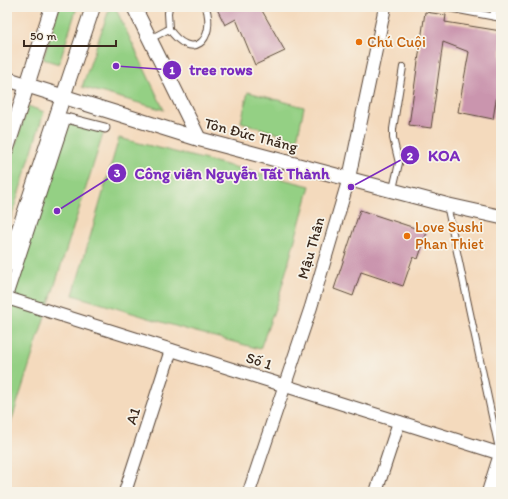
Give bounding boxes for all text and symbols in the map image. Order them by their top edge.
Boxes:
scale bar [24,22,116,48]
text: 50 m [30,29,56,43]
place label: Chú Cuội [367,33,426,51]
marker: Chú Cuội [354,37,364,47]
callout: tree rows [162,56,261,84]
text: tree rows [189,60,253,79]
text: 1 [169,63,175,77]
street label: Tôn Đức Thắng [202,114,300,156]
callout: KOA [400,141,468,169]
text: KOA [428,146,461,165]
text: 2 [407,149,414,163]
callout: Công viên Nguyễn Tất Thành [107,159,337,187]
text: Công viên Nguyễn Tất Thành [134,164,330,184]
text: 3 [114,166,121,180]
street label: Mậu Thân [294,215,328,281]
place label: Love Sushi Phan Thiet [415,218,484,253]
marker: Love Sushi Phan Thiet [402,231,412,241]
street label: Số 1 [244,348,274,374]
street label: A1 [122,405,144,427]

